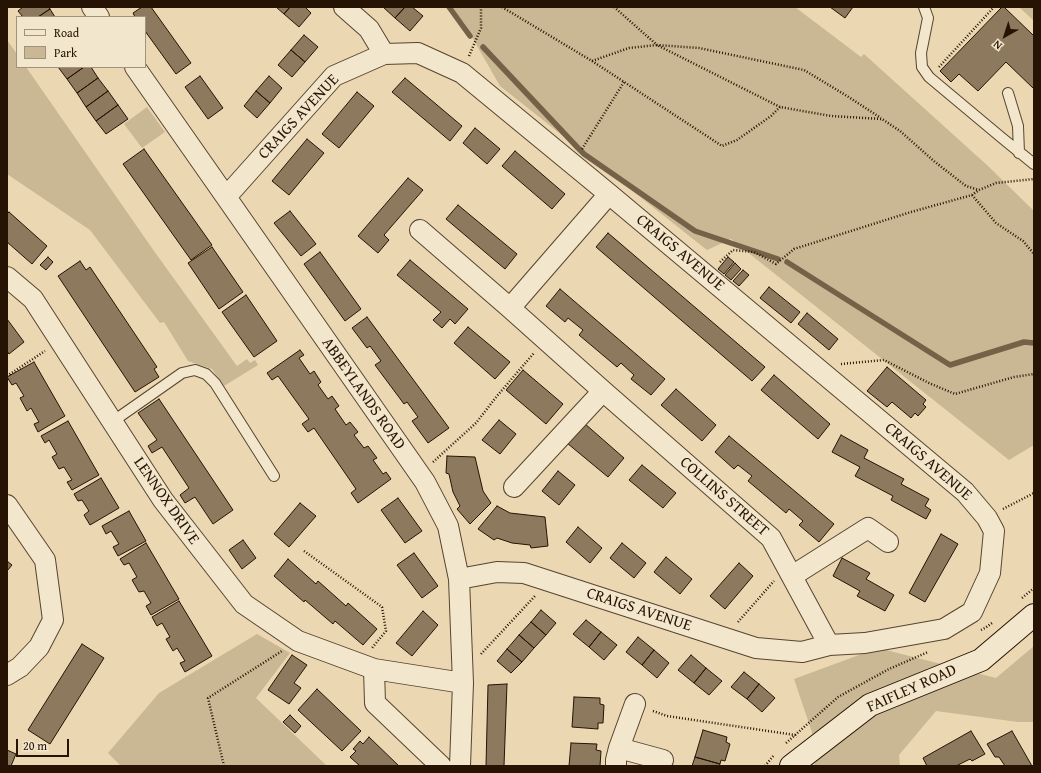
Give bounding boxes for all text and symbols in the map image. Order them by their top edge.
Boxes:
legend [16,16,146,68]
north arrow [985,16,1025,56]
text: Road [54,24,79,41]
text: N [990,37,1005,54]
text: Park [54,44,77,61]
street label: CRAIGS AVENUE [255,70,343,164]
street label: CRAIGS AVENUE [632,210,728,296]
street label: ABBEYLANDS ROAD [317,334,409,454]
street label: CRAIGS AVENUE [880,419,976,505]
street label: COLLINS STREET [675,453,773,541]
street label: LENNOX DRIVE [129,454,203,548]
street label: CRAIGS AVENUE [584,584,694,636]
street label: FAIFLEY ROAD [864,661,960,717]
scale bar [18,731,71,757]
text: 20 m [23,737,47,754]

